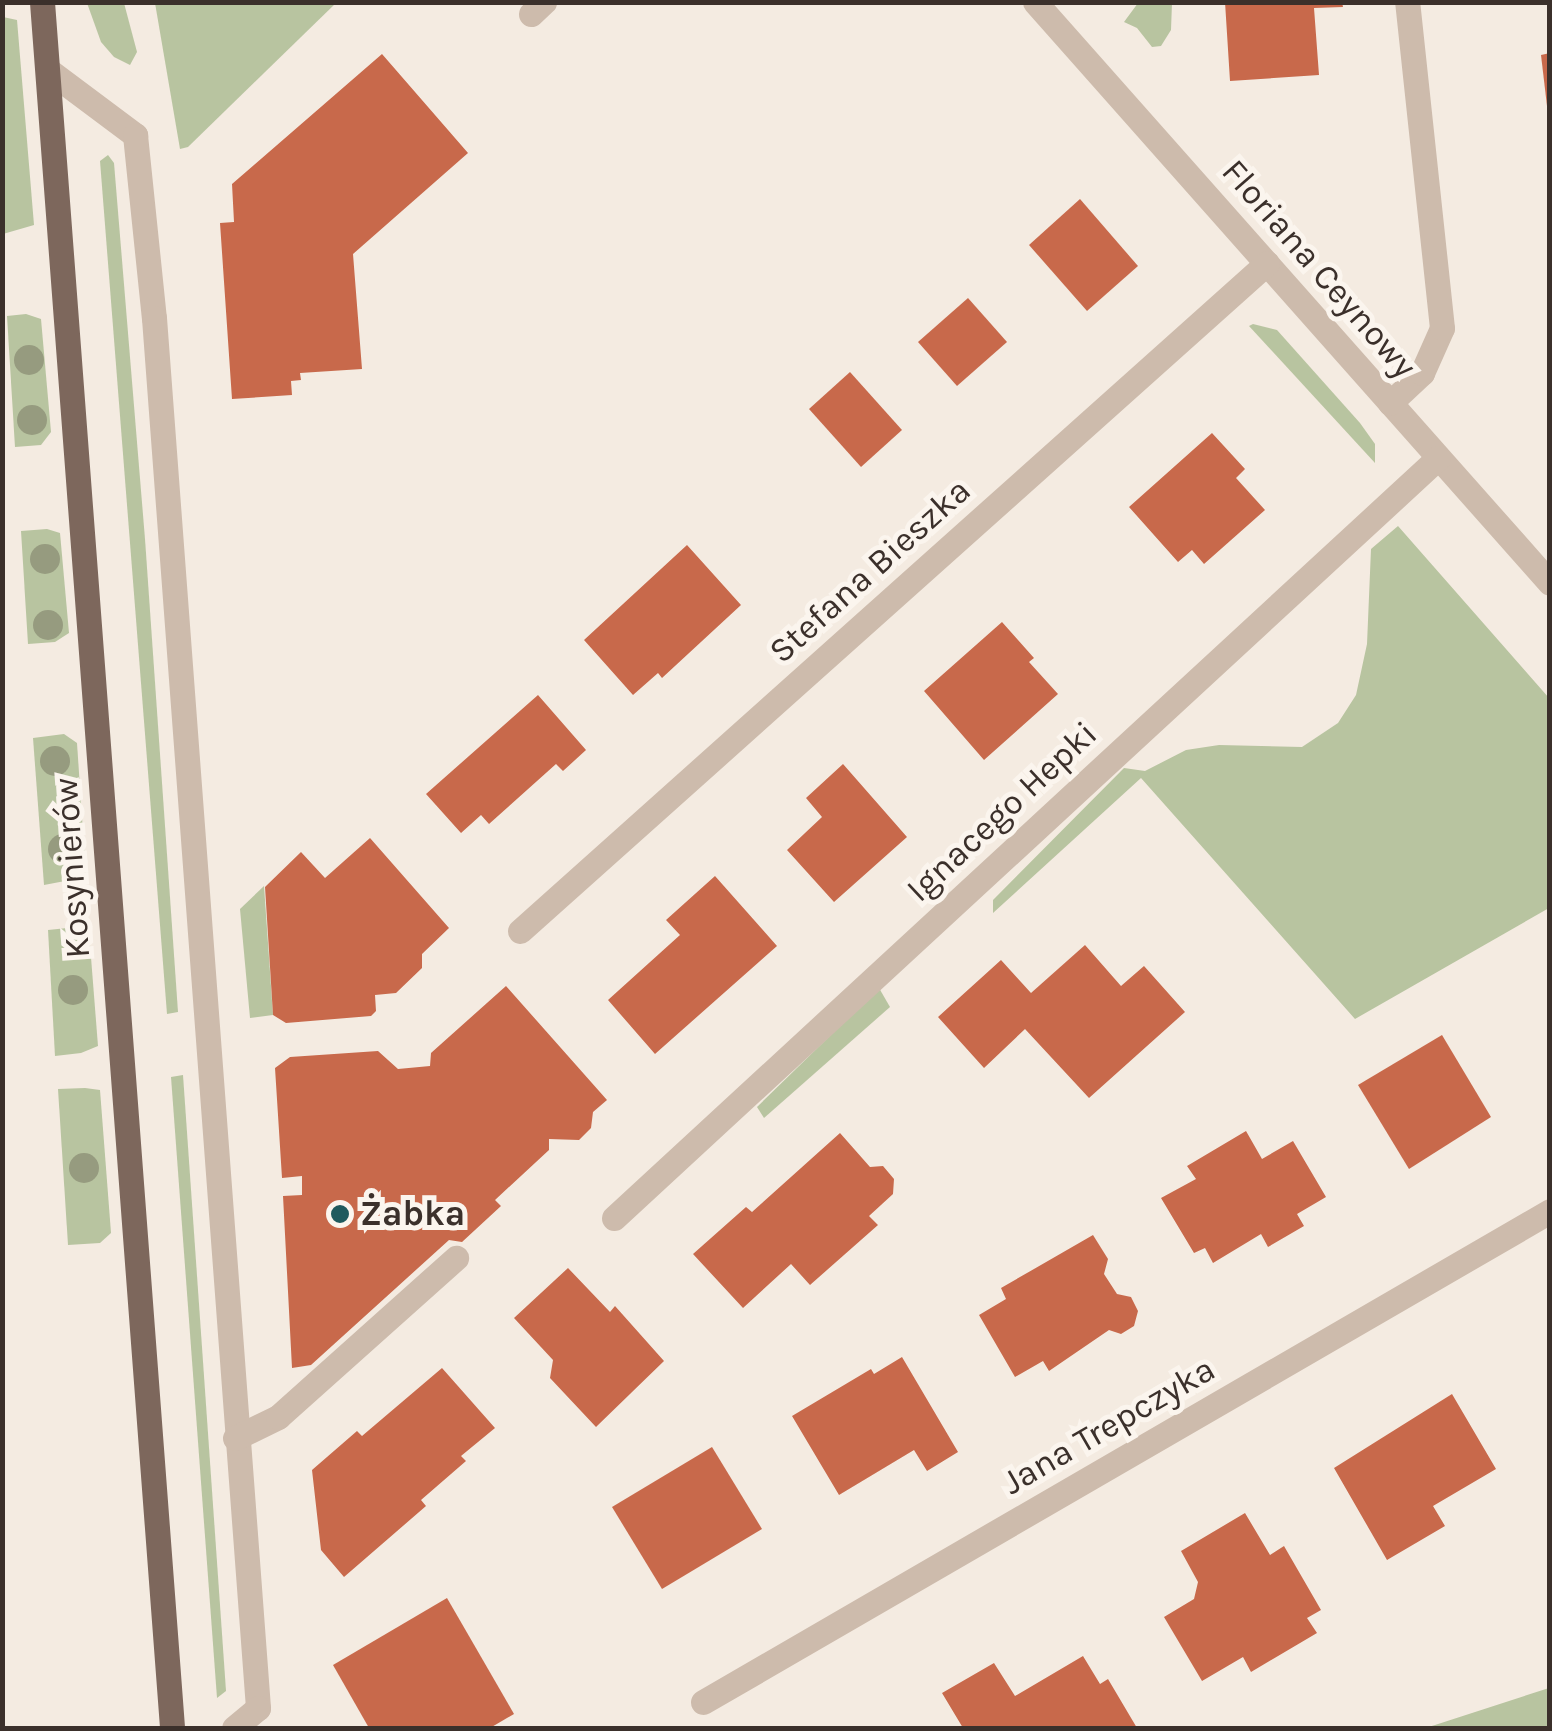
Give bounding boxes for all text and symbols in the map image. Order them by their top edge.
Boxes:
street label: Floriana Ceynowy [1213,151,1425,387]
street label: Stefana Bieszka [761,470,979,672]
street label: Ignacego Hepki [898,713,1106,911]
street label: Kosynierów [45,776,99,960]
place label: Żabka [360,1193,465,1235]
marker: Żabka [329,1203,351,1225]
street label: Jana Trepczyka [995,1348,1223,1504]

